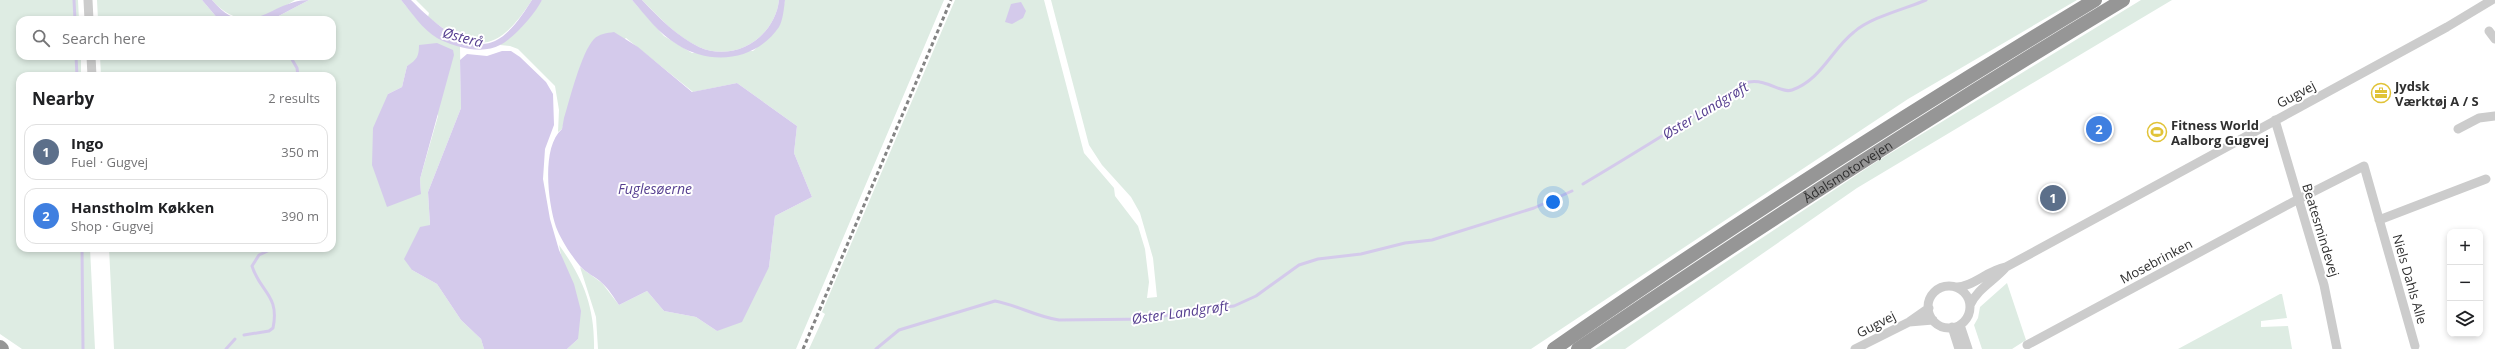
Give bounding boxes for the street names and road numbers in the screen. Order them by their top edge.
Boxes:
street label: Gugvej [2273,76,2319,112]
street label: Ådalsmotorvejen [1799,136,1896,207]
street label: Beatesmindevej [2298,181,2344,279]
street label: Niels Dahls Alle [2389,232,2431,326]
street label: Mosebrinken [2117,234,2195,288]
street label: Gugvej [1853,307,1899,341]

